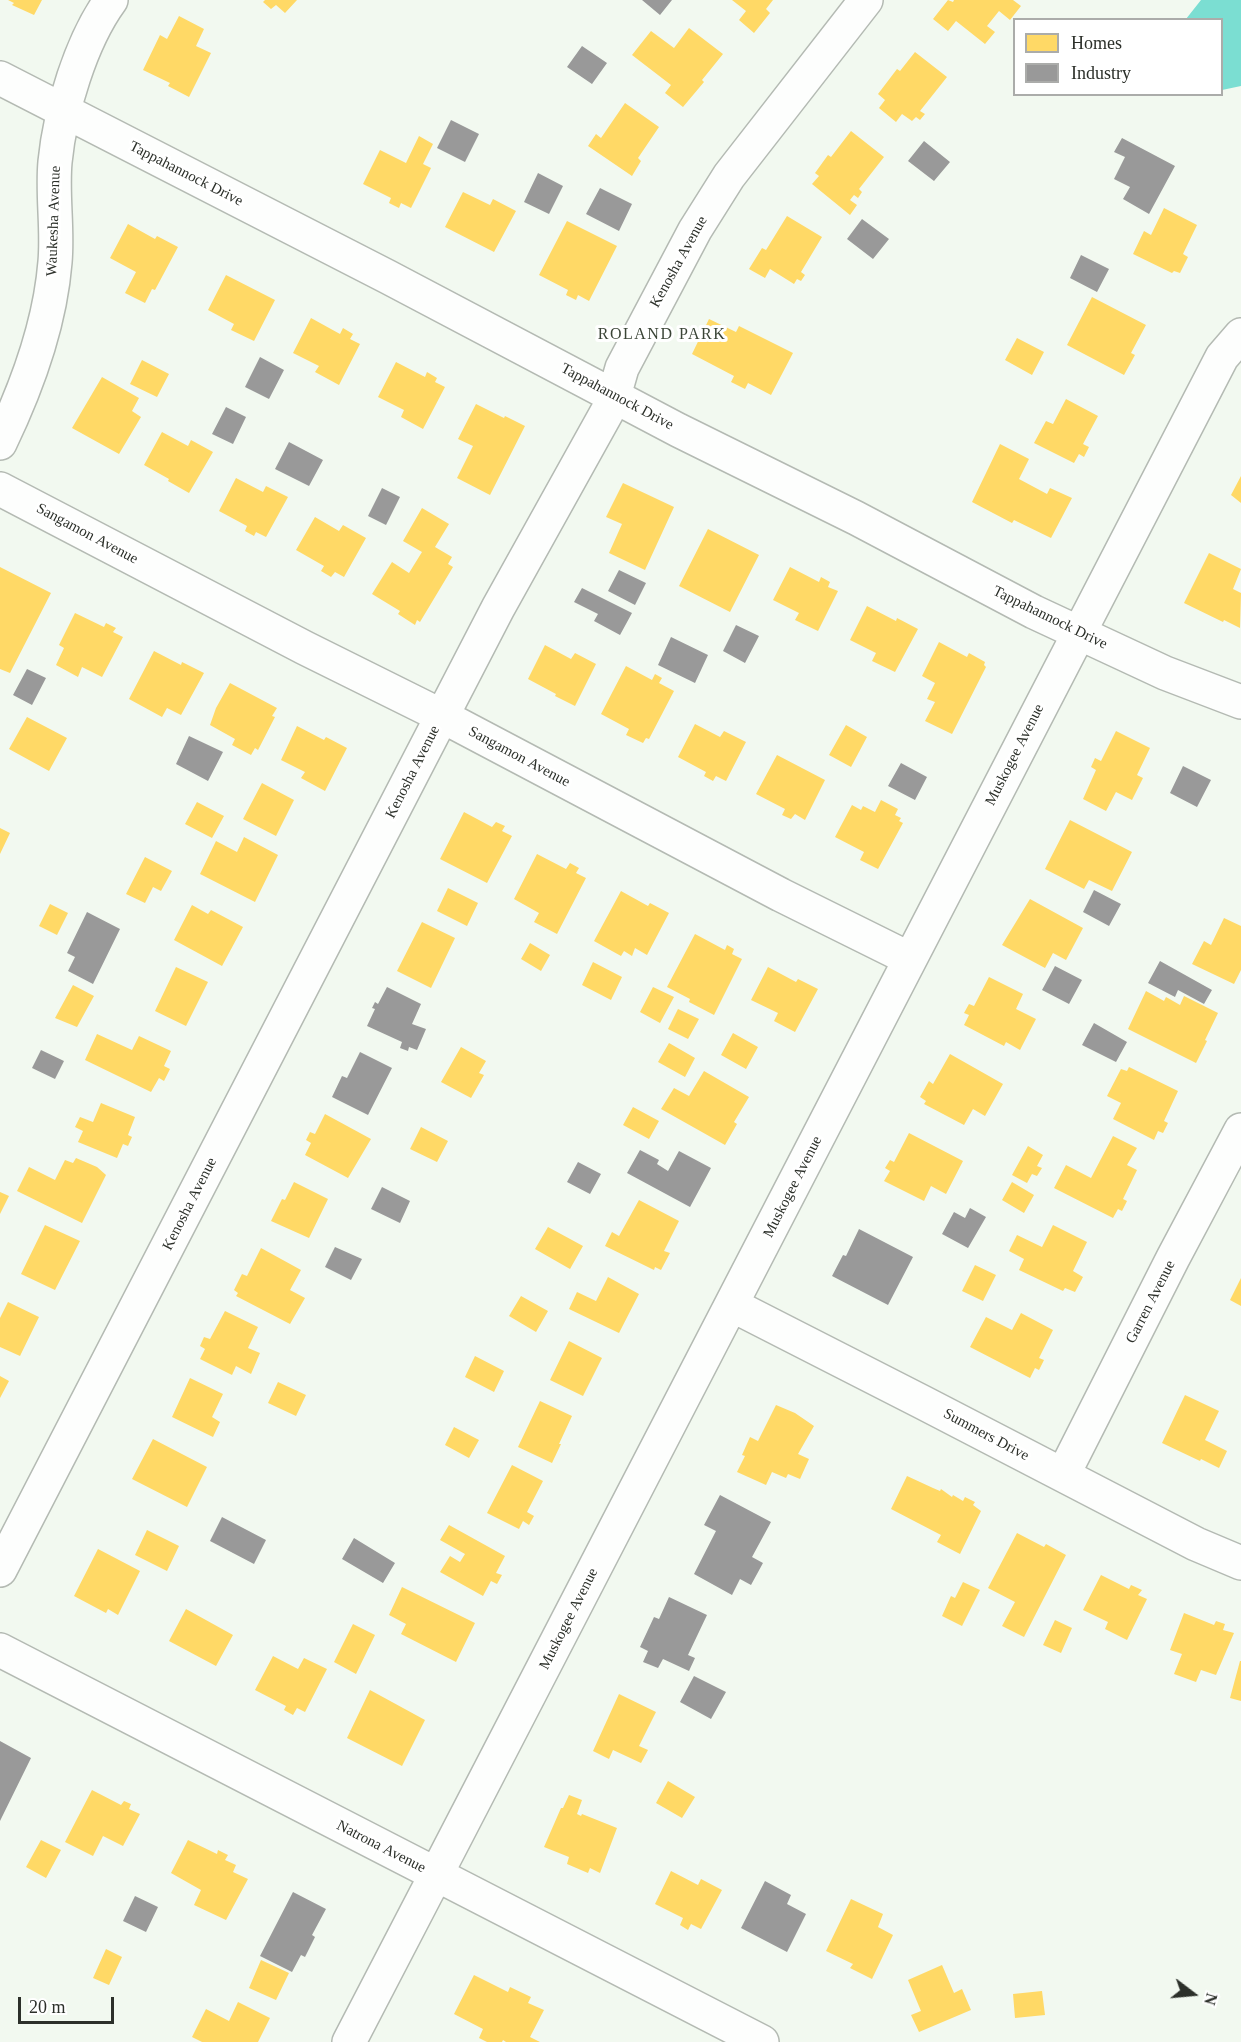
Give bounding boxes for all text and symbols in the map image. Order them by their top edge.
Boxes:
legend [1013,18,1223,96]
text: Homes [1071,33,1122,53]
text: Industry [1071,63,1131,83]
street label: Tappahannock Drive [126,138,246,210]
street label: Waukesha Avenue [43,165,65,277]
street label: Kenosha Avenue [646,213,712,311]
district label: ROLAND PARK [598,325,726,345]
street label: Tappahannock Drive [558,360,676,434]
street label: Sangamon Avenue [33,500,141,568]
street label: Tappahannock Drive [990,582,1110,654]
street label: Muskogee Avenue [982,701,1048,809]
street label: Kenosha Avenue [382,723,444,821]
street label: Sangamon Avenue [465,723,573,791]
street label: Muskogee Avenue [760,1133,826,1241]
street label: Kenosha Avenue [159,1155,221,1253]
street label: Garren Avenue [1122,1257,1180,1347]
street label: Summers Drive [940,1405,1032,1465]
street label: Muskogee Avenue [536,1565,602,1673]
street label: Natrona Avenue [333,1817,429,1877]
north arrow [1163,1964,1223,2024]
scale bar [21,1985,117,2023]
text: N [1201,1991,1221,2007]
text: 20 m [29,1997,66,2017]

